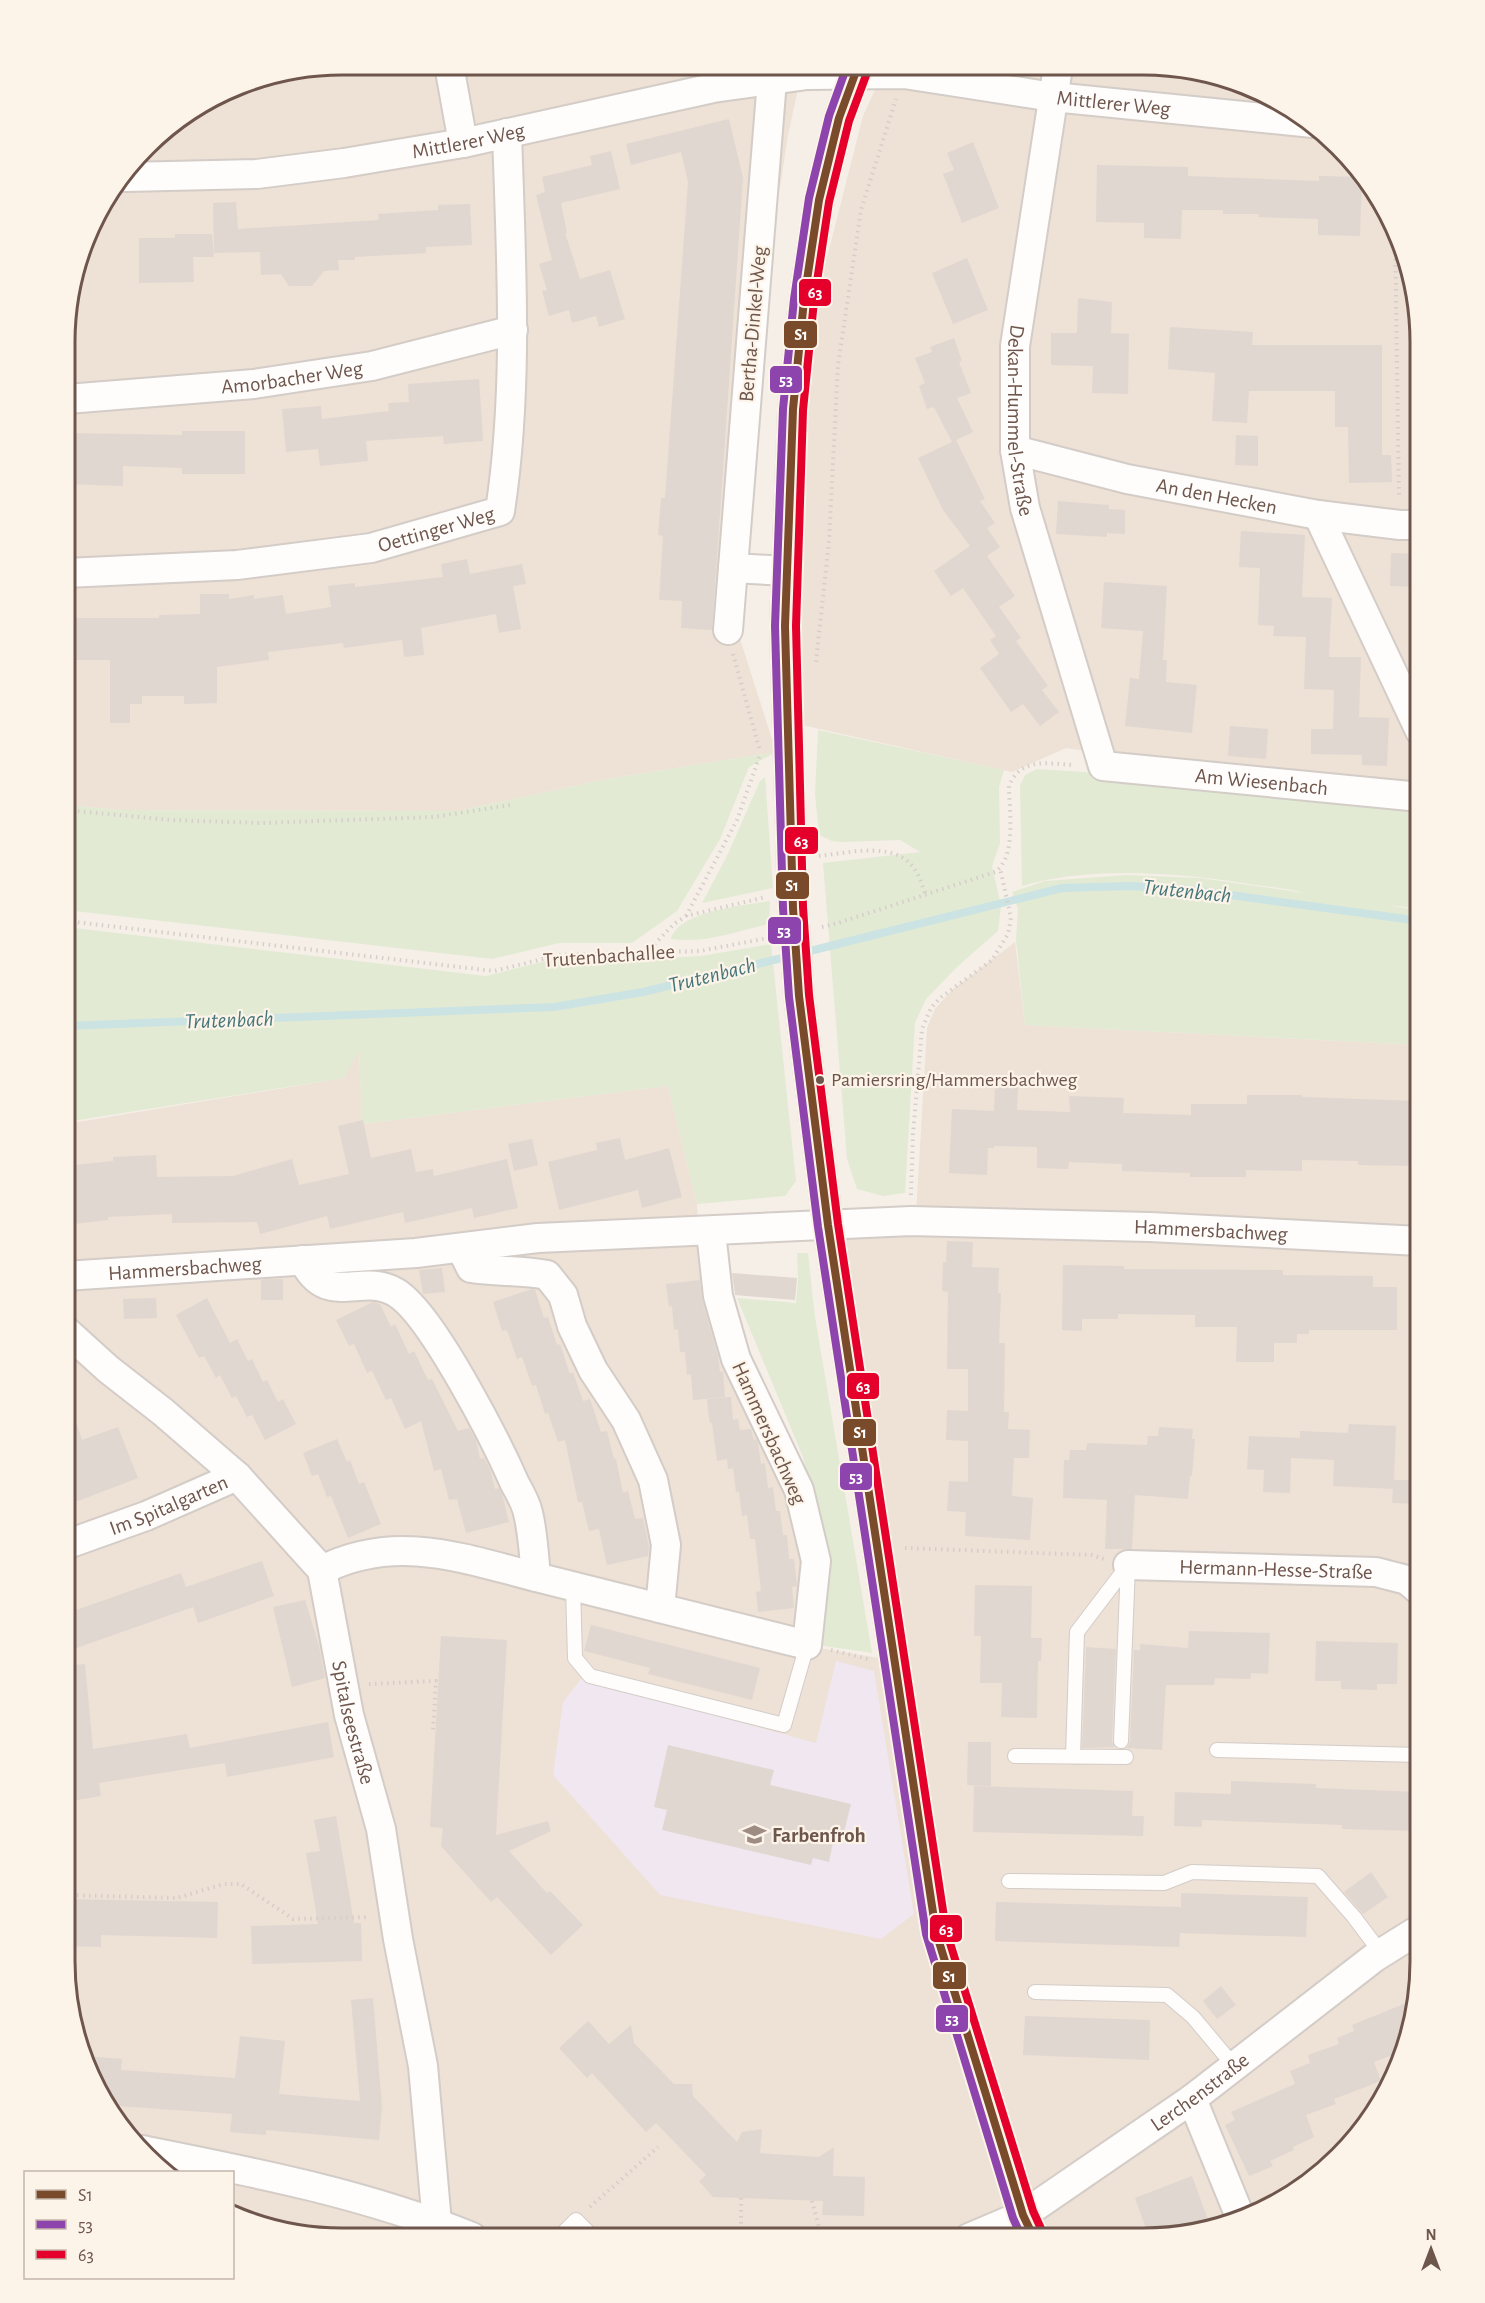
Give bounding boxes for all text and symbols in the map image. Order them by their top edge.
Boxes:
street label: Mittlerer Weg [1056,87,1172,119]
street label: Mittlerer Weg [410,119,527,162]
street label: Bertha-Dinkel-Weg [736,244,770,403]
line badge: 63 [798,278,832,307]
text: 63 [808,285,822,301]
line badge: S1 [783,320,818,349]
street label: Dekan-Hummel-Straße [1004,323,1037,519]
text: S1 [794,327,808,343]
street label: Amorbacher Weg [220,357,365,397]
line badge: 53 [769,365,803,394]
text: 53 [779,372,793,388]
street label: An den Hecken [1155,474,1279,518]
street label: Oettinger Weg [375,502,497,556]
street label: Am Wiesenbach [1194,765,1329,798]
line badge: 63 [784,826,819,855]
text: 63 [794,834,808,850]
line badge: S1 [775,871,810,900]
water label: Trutenbach [1142,875,1232,907]
text: S1 [785,878,799,894]
line badge: 53 [767,916,802,945]
text: 53 [777,923,791,939]
street label: Trutenbachallee [542,941,676,971]
water label: Trutenbach [666,954,758,996]
water label: Trutenbach [184,1007,274,1033]
place label: Pamiersring/Hammersbachweg [831,1070,1078,1090]
marker: Pamiersring/Hammersbachweg [814,1074,826,1086]
street label: Hammersbachweg [1134,1216,1289,1245]
street label: Hammersbachweg [107,1253,263,1284]
street label: Hammersbachweg [728,1359,810,1508]
line badge: 63 [846,1372,880,1400]
text: 63 [856,1379,870,1395]
line badge: S1 [842,1418,877,1447]
text: S1 [853,1425,867,1441]
line badge: 53 [839,1462,873,1491]
text: 53 [849,1469,863,1485]
street label: Im Spitalgarten [107,1471,231,1539]
street label: Hermann-Hesse-Straße [1179,1556,1373,1582]
street label: Spitalseestraße [329,1659,378,1787]
school or university icon: Farbenfroh [741,1822,767,1848]
place label: Farbenfroh [772,1825,866,1846]
line badge: 63 [929,1914,963,1943]
text: 63 [939,1922,953,1938]
line badge: S1 [932,1961,967,1990]
text: S1 [942,1969,956,1985]
line badge: 53 [935,2004,969,2033]
text: 53 [945,2011,959,2027]
street label: Lerchenstraße [1147,2049,1253,2135]
legend [24,2171,234,2279]
text: S1 [78,2187,93,2205]
text: 53 [78,2217,93,2235]
north arrow [1401,2219,1461,2279]
text: N [1425,2227,1437,2243]
text: 63 [78,2247,94,2265]

